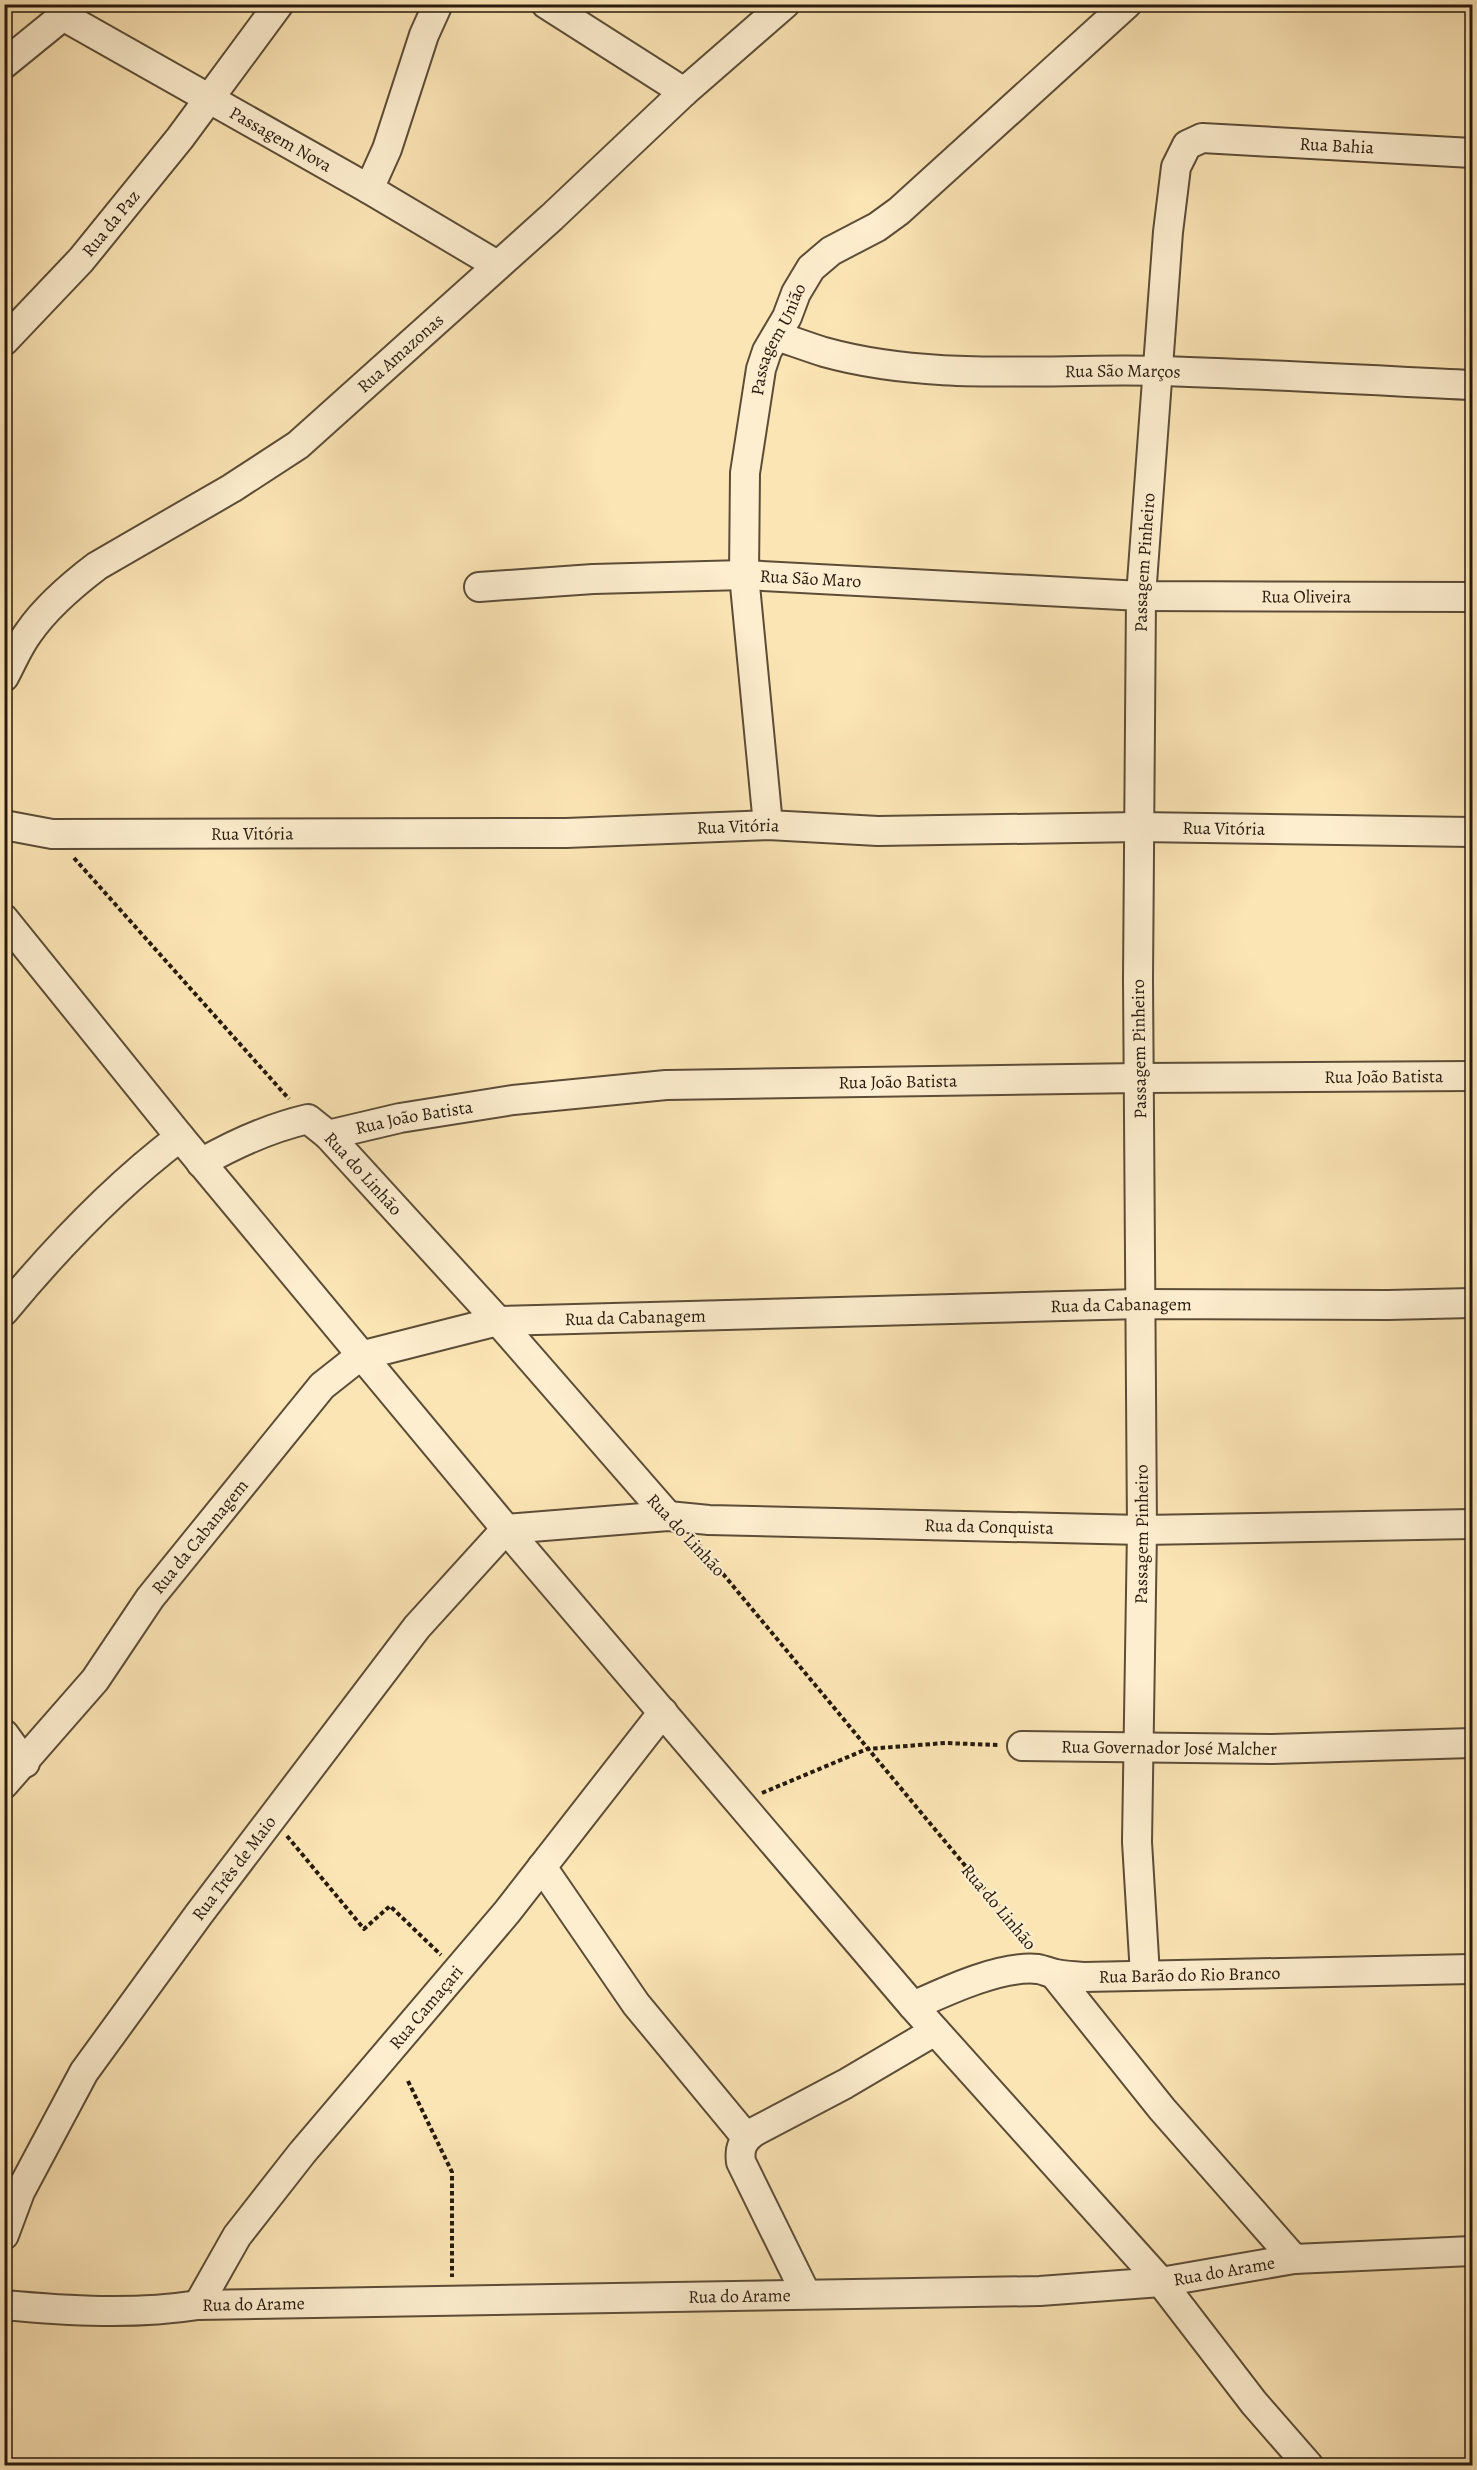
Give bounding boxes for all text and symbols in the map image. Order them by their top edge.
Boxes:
street label: Passagem Nova [225,101,337,178]
street label: Rua Bahia [1299,131,1375,160]
street label: Rua da Paz [76,185,145,262]
street label: Passagem União [745,278,811,397]
street label: Rua Amazonas [352,308,449,398]
street label: Rua São Marços [1065,359,1181,384]
street label: Passagem Pinheiro [1129,492,1161,632]
street label: Rua São Maro [759,564,862,593]
street label: Rua Oliveira [1261,584,1352,609]
street label: Rua Vitória [696,813,781,840]
street label: Rua Vitória [1182,816,1266,841]
street label: Rua Vitória [211,822,294,846]
street label: Passagem Pinheiro [1126,979,1152,1119]
street label: Rua João Batista [1324,1064,1444,1089]
street label: Rua João Batista [838,1069,958,1094]
street label: Rua João Batista [353,1094,475,1140]
street label: Rua do Linhão [319,1127,408,1221]
street label: Rua da Cabanagem [1050,1292,1192,1318]
street label: Rua da Cabanagem [564,1303,706,1331]
street label: Passagem Pinheiro [1129,1464,1154,1604]
street label: Rua da Cabanagem [146,1474,254,1599]
street label: Rua do Linhão [641,1488,731,1582]
street label: Rua da Conquista [924,1513,1055,1540]
street label: Rua Governador José Malcher [1061,1734,1277,1761]
street label: Rua Três de Maio [186,1811,282,1925]
street label: Rua do Linhão [956,1859,1042,1955]
street label: Rua Camaçari [383,1960,468,2054]
street label: Rua Barão do Rio Branco [1098,1961,1281,1989]
street label: Rua do Arame [1171,2251,1277,2292]
street label: Rua do Arame [688,2283,791,2309]
street label: Rua do Arame [202,2291,305,2317]

